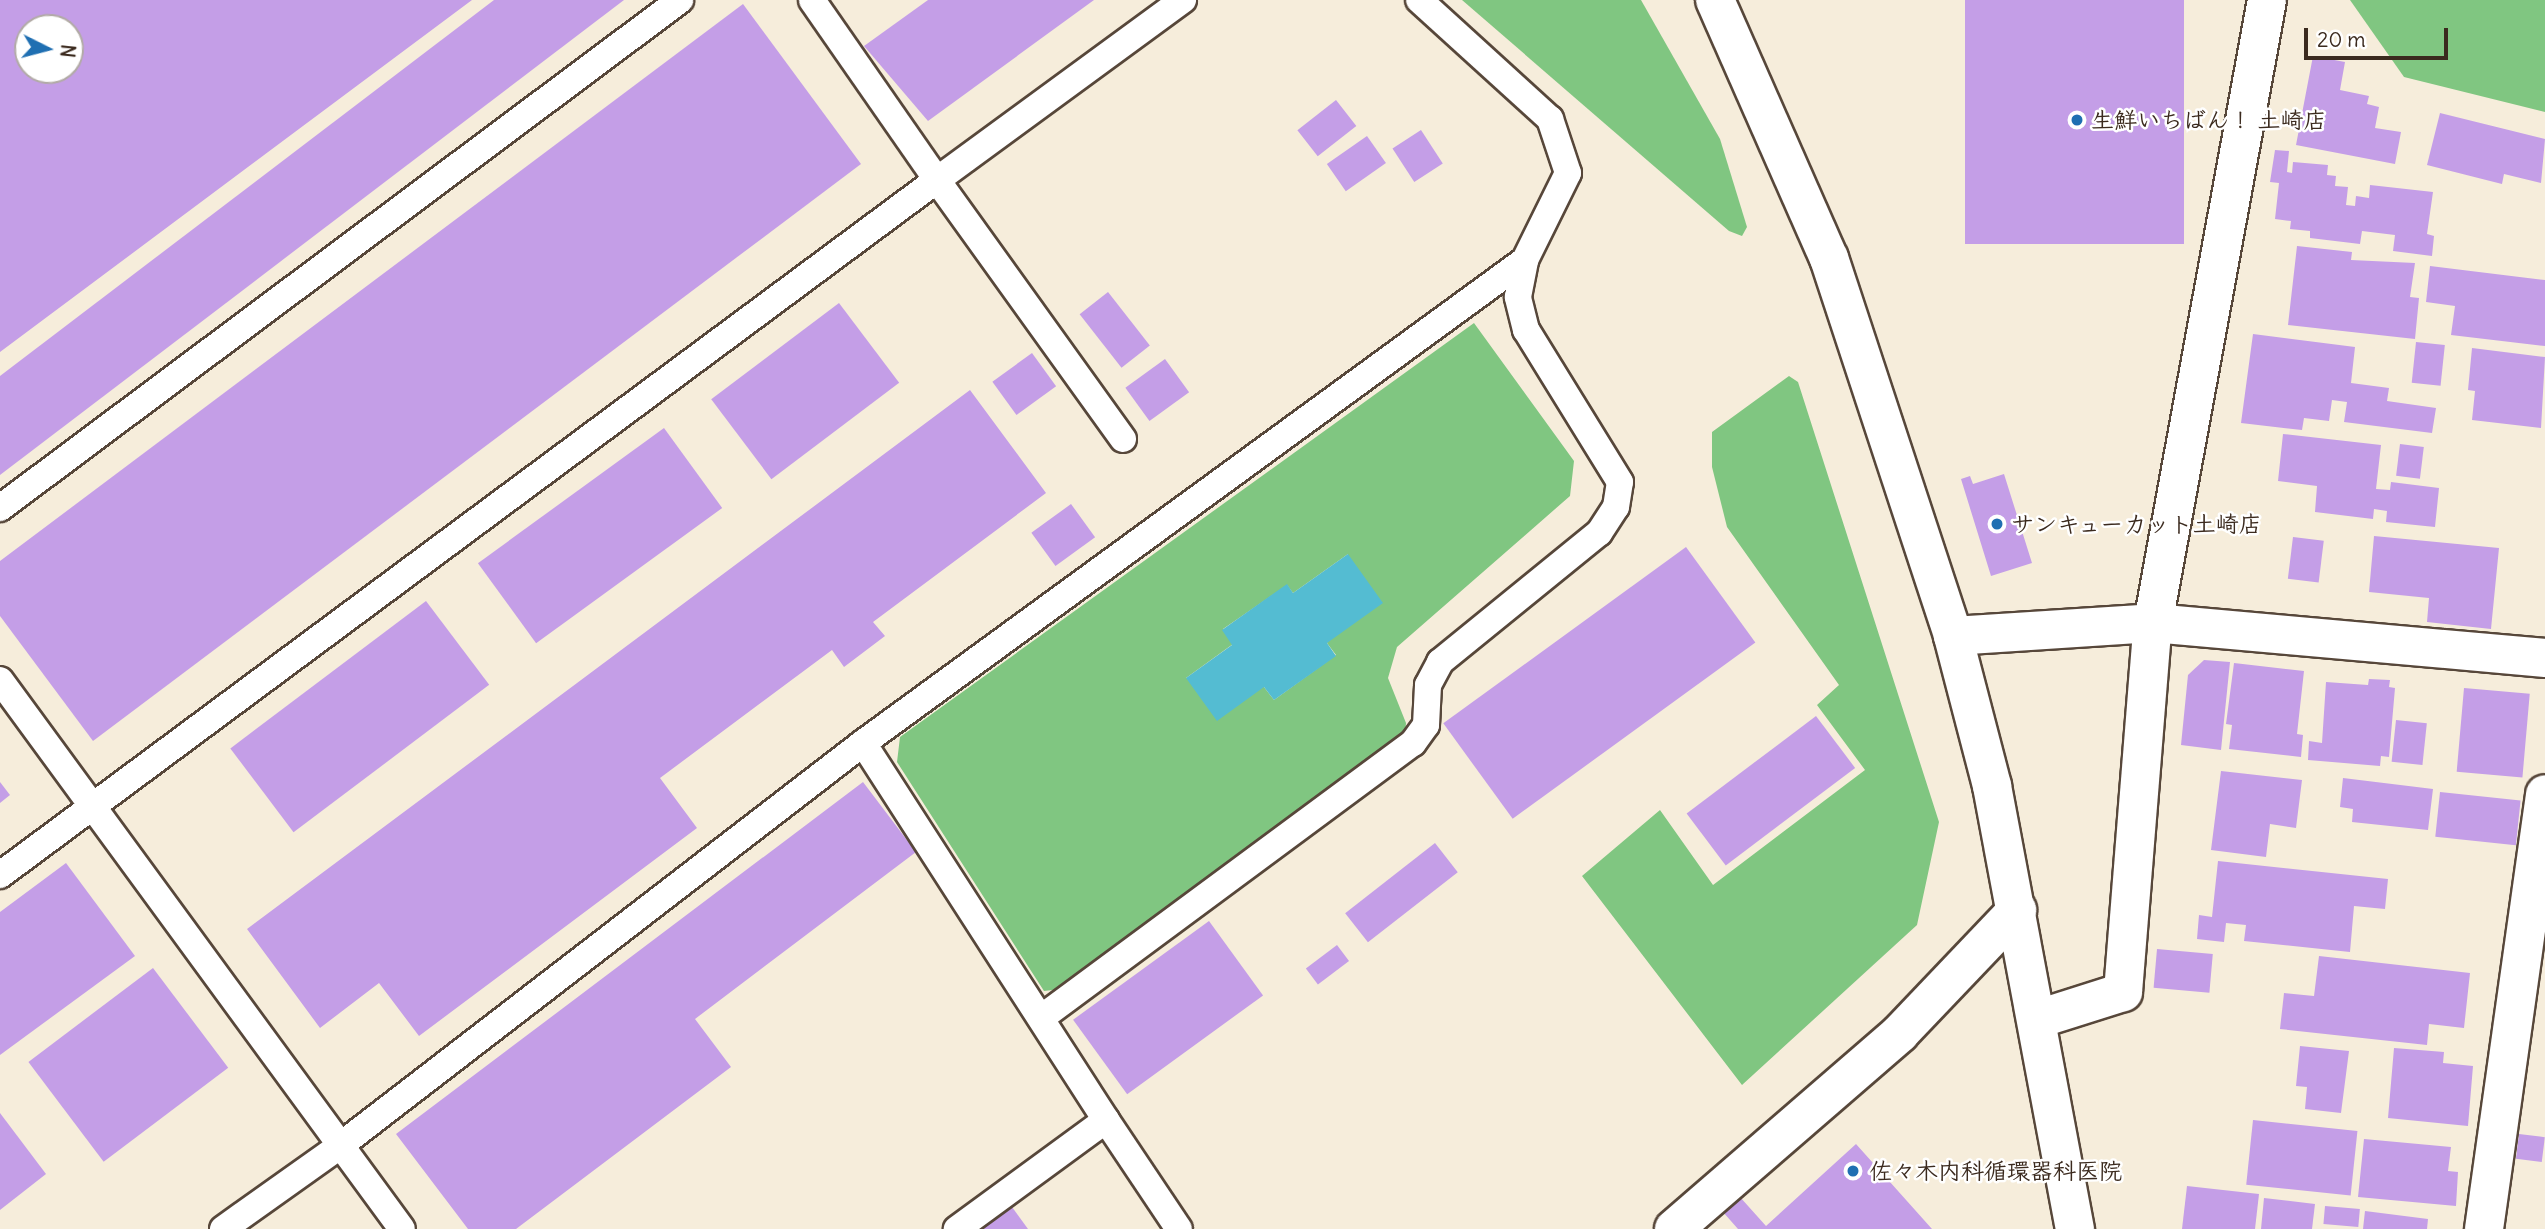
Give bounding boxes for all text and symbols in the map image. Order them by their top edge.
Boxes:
north arrow [14,14,84,84]
scale bar [2307,14,2450,58]
text: 20 m [2317,26,2366,53]
text: N [55,43,81,59]
place label: 生鮮いちばん！ 土崎店 [2091,106,2326,134]
marker: 生鮮いちばん！ 土崎店 [2069,112,2085,128]
place label: サンキューカット土崎店 [2011,510,2264,538]
marker: サンキューカット土崎店 [1989,516,2005,532]
place label: 佐々木内科循環器科医院 [1869,1157,2122,1185]
marker: 佐々木内科循環器科医院 [1843,1161,1863,1181]

